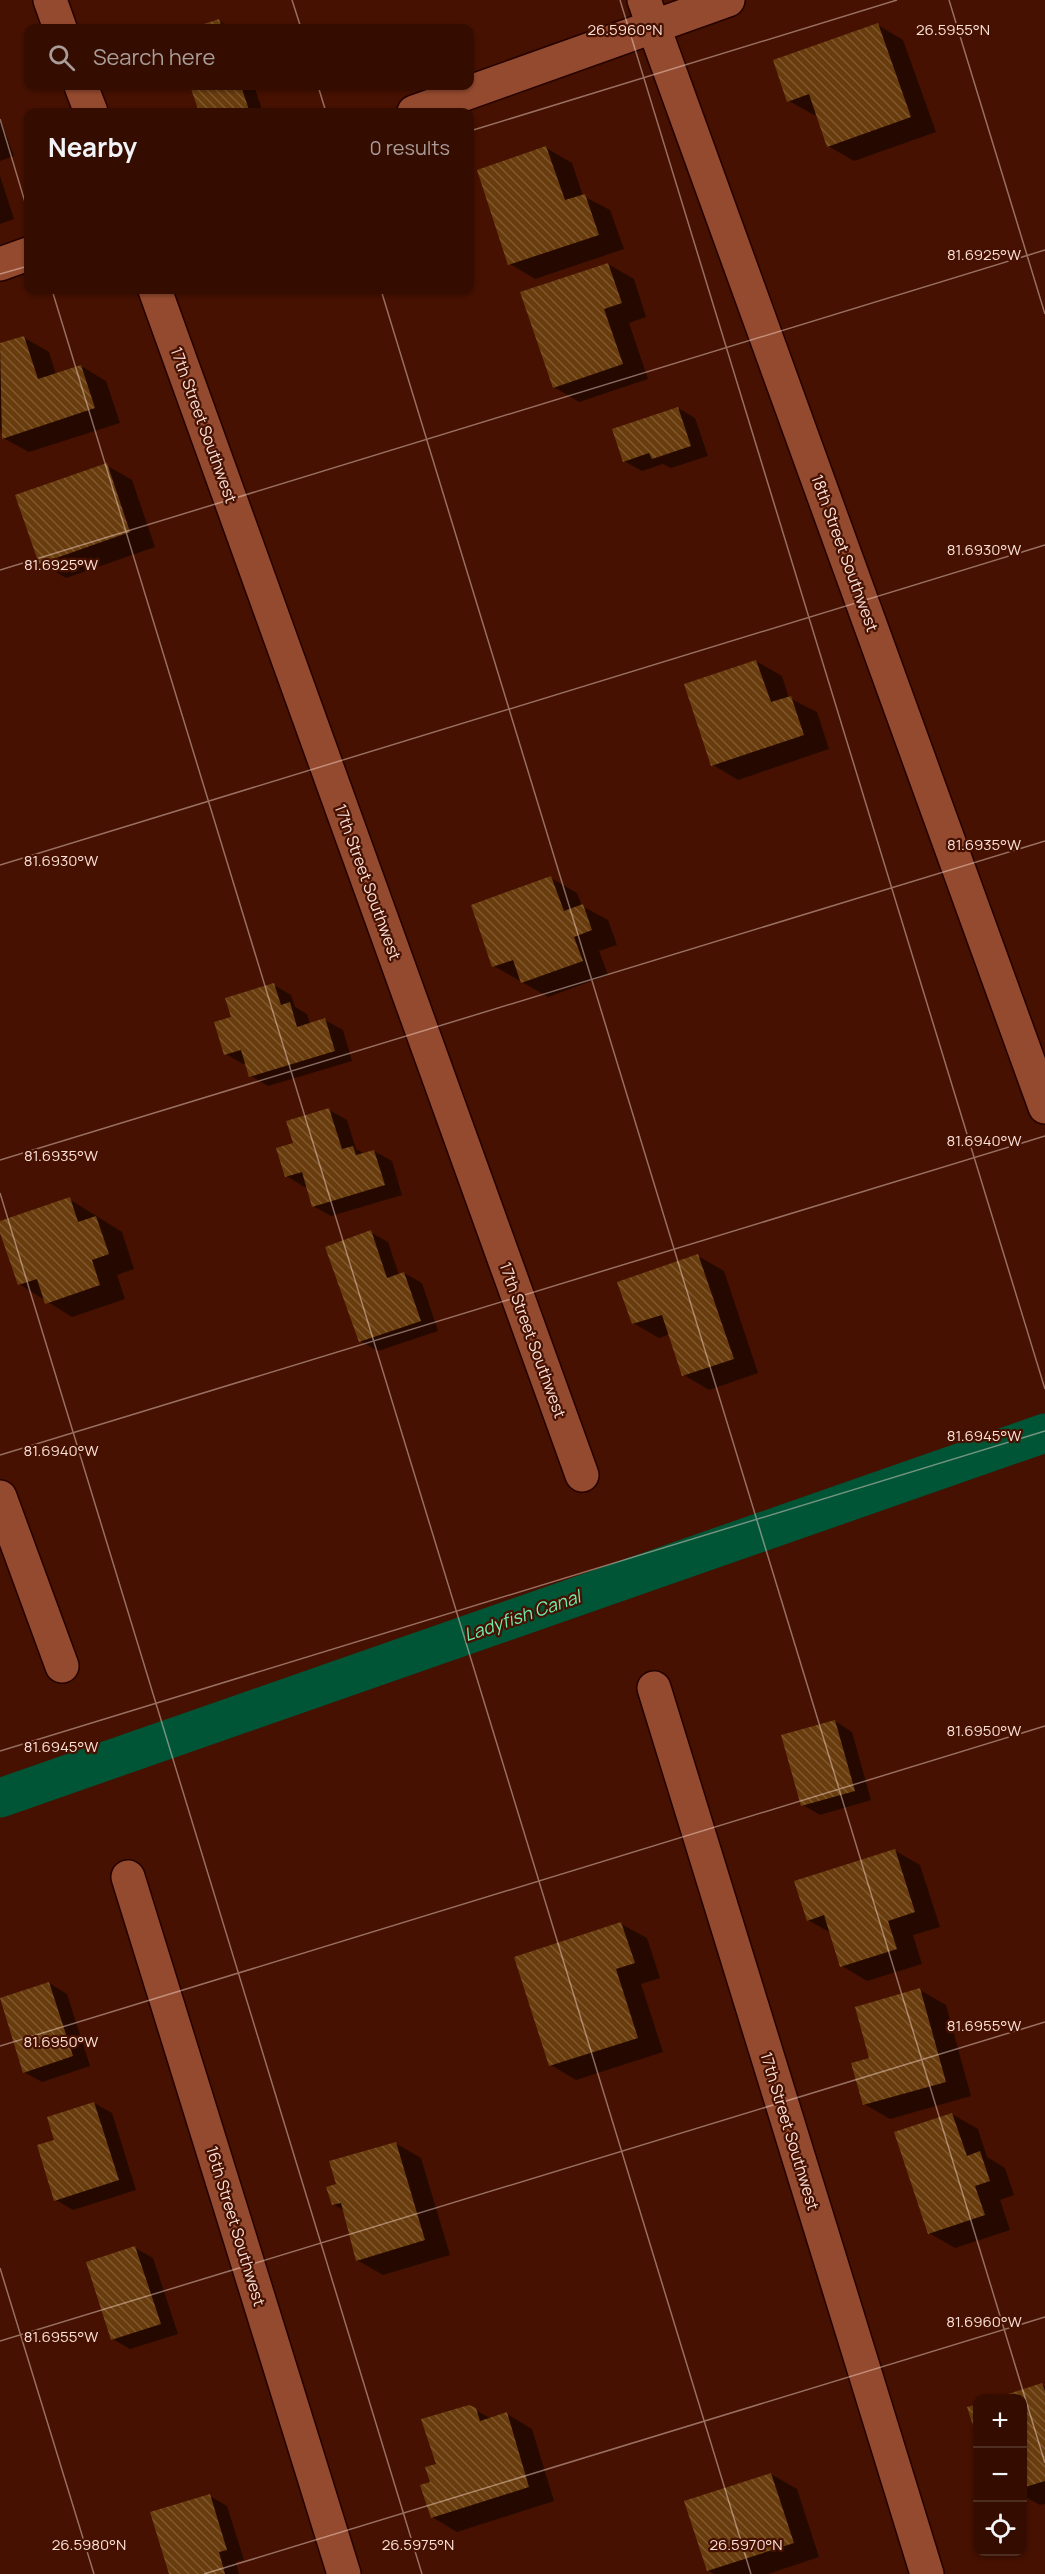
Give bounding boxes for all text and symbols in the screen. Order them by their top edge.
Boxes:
text: 26.5960°N [587,19,663,40]
text: 26.5955°N [916,19,990,40]
search box [24,24,474,90]
icon: search [45,41,78,74]
text: Search here [93,42,215,72]
text: Nearby [48,129,137,165]
text: 0 results [370,134,450,161]
text: 81.6925°W [947,244,1021,265]
street label: 17th Street Southwest [166,344,242,506]
street label: 18th Street Southwest [806,471,884,635]
text: 81.6930°W [947,539,1021,560]
text: 81.6925°W [24,554,98,575]
street label: 17th Street Southwest [330,801,406,963]
text: 81.6935°W [947,834,1021,855]
text: 81.6930°W [24,850,98,871]
text: 81.6940°W [947,1130,1022,1151]
text: 81.6935°W [24,1145,98,1166]
street label: 17th Street Southwest [495,1259,571,1421]
text: 81.6945°W [947,1425,1021,1446]
text: 81.6940°W [24,1440,99,1461]
water label: Ladyfish Canal [461,1583,586,1646]
text: 81.6950°W [947,1720,1021,1741]
text: 81.6945°W [24,1736,98,1757]
text: 81.6955°W [947,2015,1021,2036]
text: 81.6950°W [24,2031,98,2052]
street label: 17th Street Southwest [755,2049,825,2213]
street label: 16th Street Southwest [201,2143,271,2309]
text: 81.6960°W [946,2311,1022,2332]
text: 81.6955°W [24,2326,98,2347]
map controls [973,2394,1027,2556]
button: + [973,2394,1027,2448]
button: − [973,2448,1027,2502]
button: locate [973,2502,1027,2556]
text: 26.5980°N [52,2534,126,2555]
text: 26.5975°N [382,2534,454,2555]
text: 26.5970°N [709,2534,783,2555]

